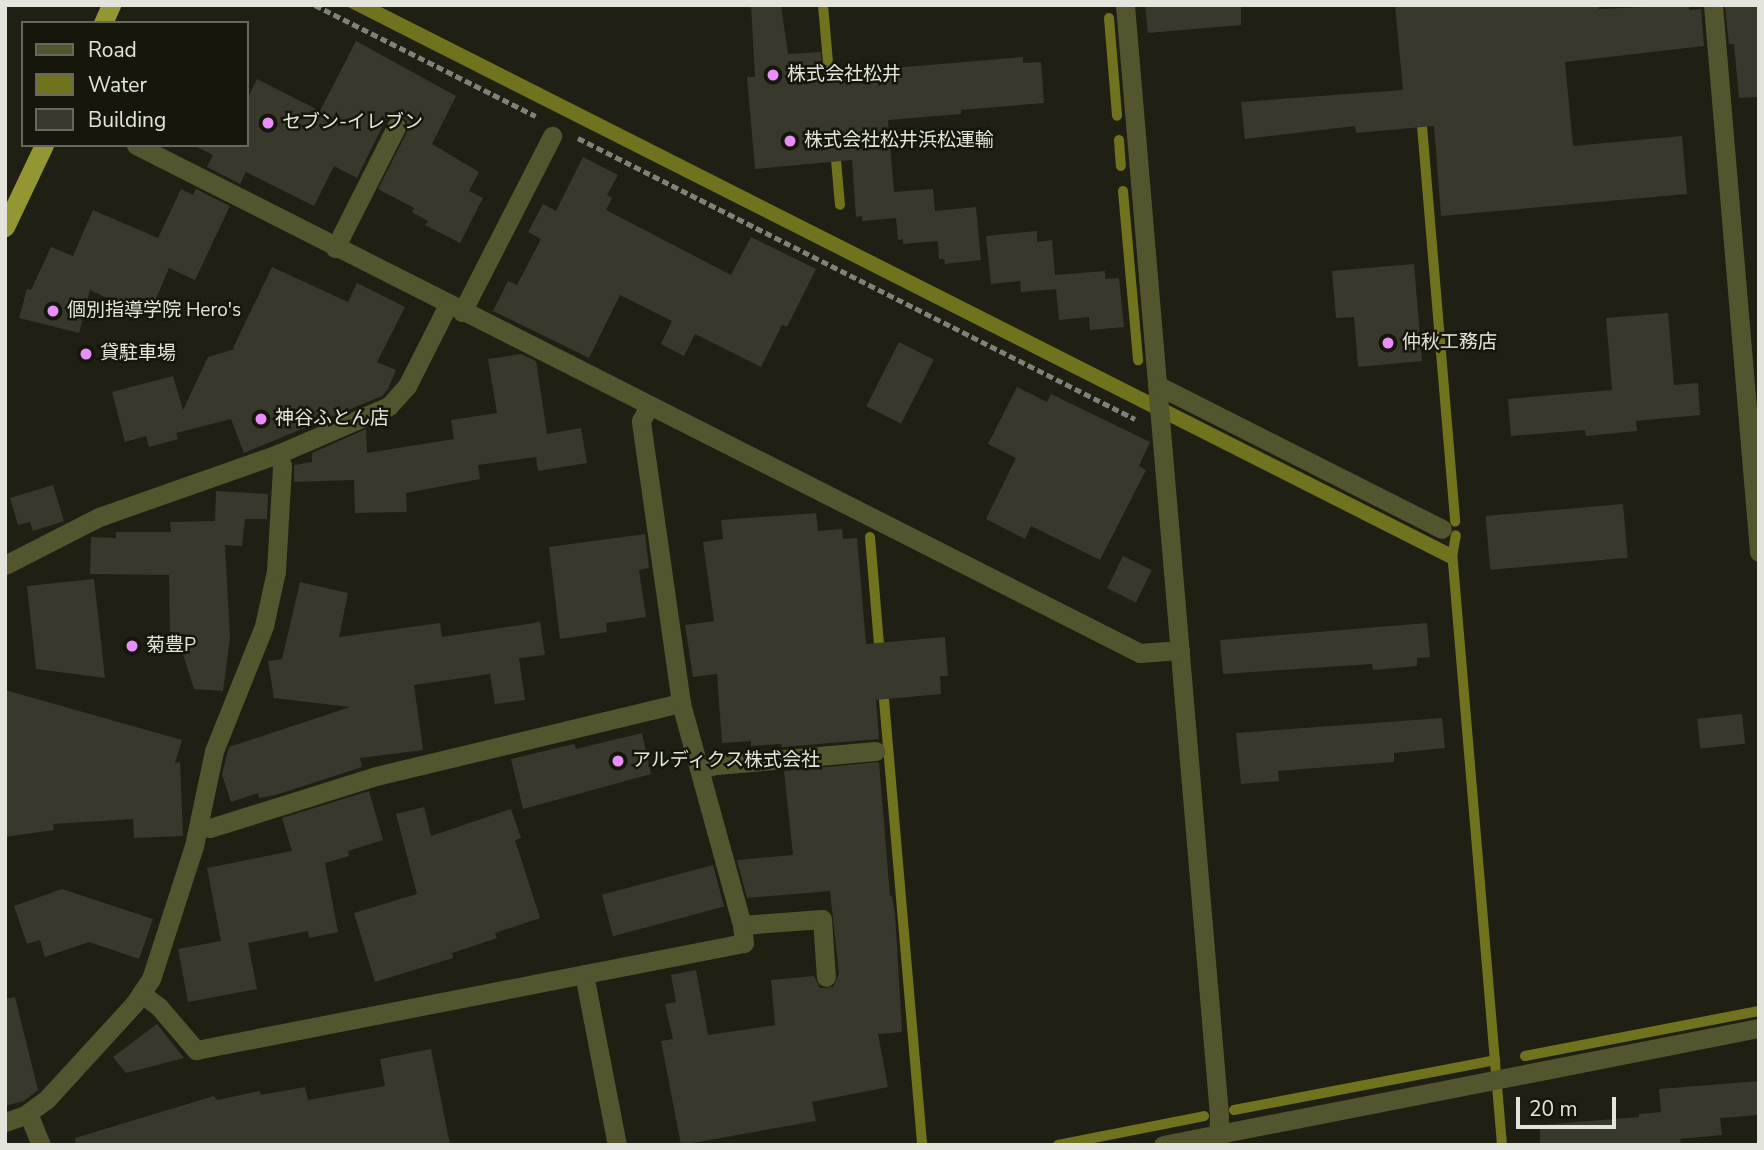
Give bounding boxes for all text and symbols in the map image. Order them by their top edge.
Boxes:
legend [21,21,248,147]
text: Road [88,36,137,64]
place label: 株式会社松井 [787,64,901,86]
marker: 株式会社松井 [765,67,781,83]
text: Water [88,71,147,99]
text: Building [88,106,166,134]
place label: セブン-イレブン [282,112,423,134]
marker: セブン-イレブン [260,115,276,131]
place label: 株式会社松井浜松運輸 [804,130,994,152]
marker: 株式会社松井浜松運輸 [782,133,798,149]
place label: 個別指導学院 Hero's [67,300,241,322]
marker: 個別指導学院 Hero's [45,303,61,319]
place label: 仲秋工務店 [1402,332,1497,354]
marker: 仲秋工務店 [1380,335,1396,351]
place label: 貸駐車場 [100,343,176,365]
marker: 貸駐車場 [78,346,94,362]
place label: 神谷ふとん店 [275,408,389,430]
marker: 神谷ふとん店 [253,411,269,427]
place label: 菊豊P [146,635,196,657]
marker: 菊豊P [124,638,140,654]
place label: アルディクス株式会社 [632,750,822,772]
marker: アルディクス株式会社 [610,753,626,769]
scale bar [1519,1084,1619,1128]
text: 20 m [1529,1095,1578,1123]

